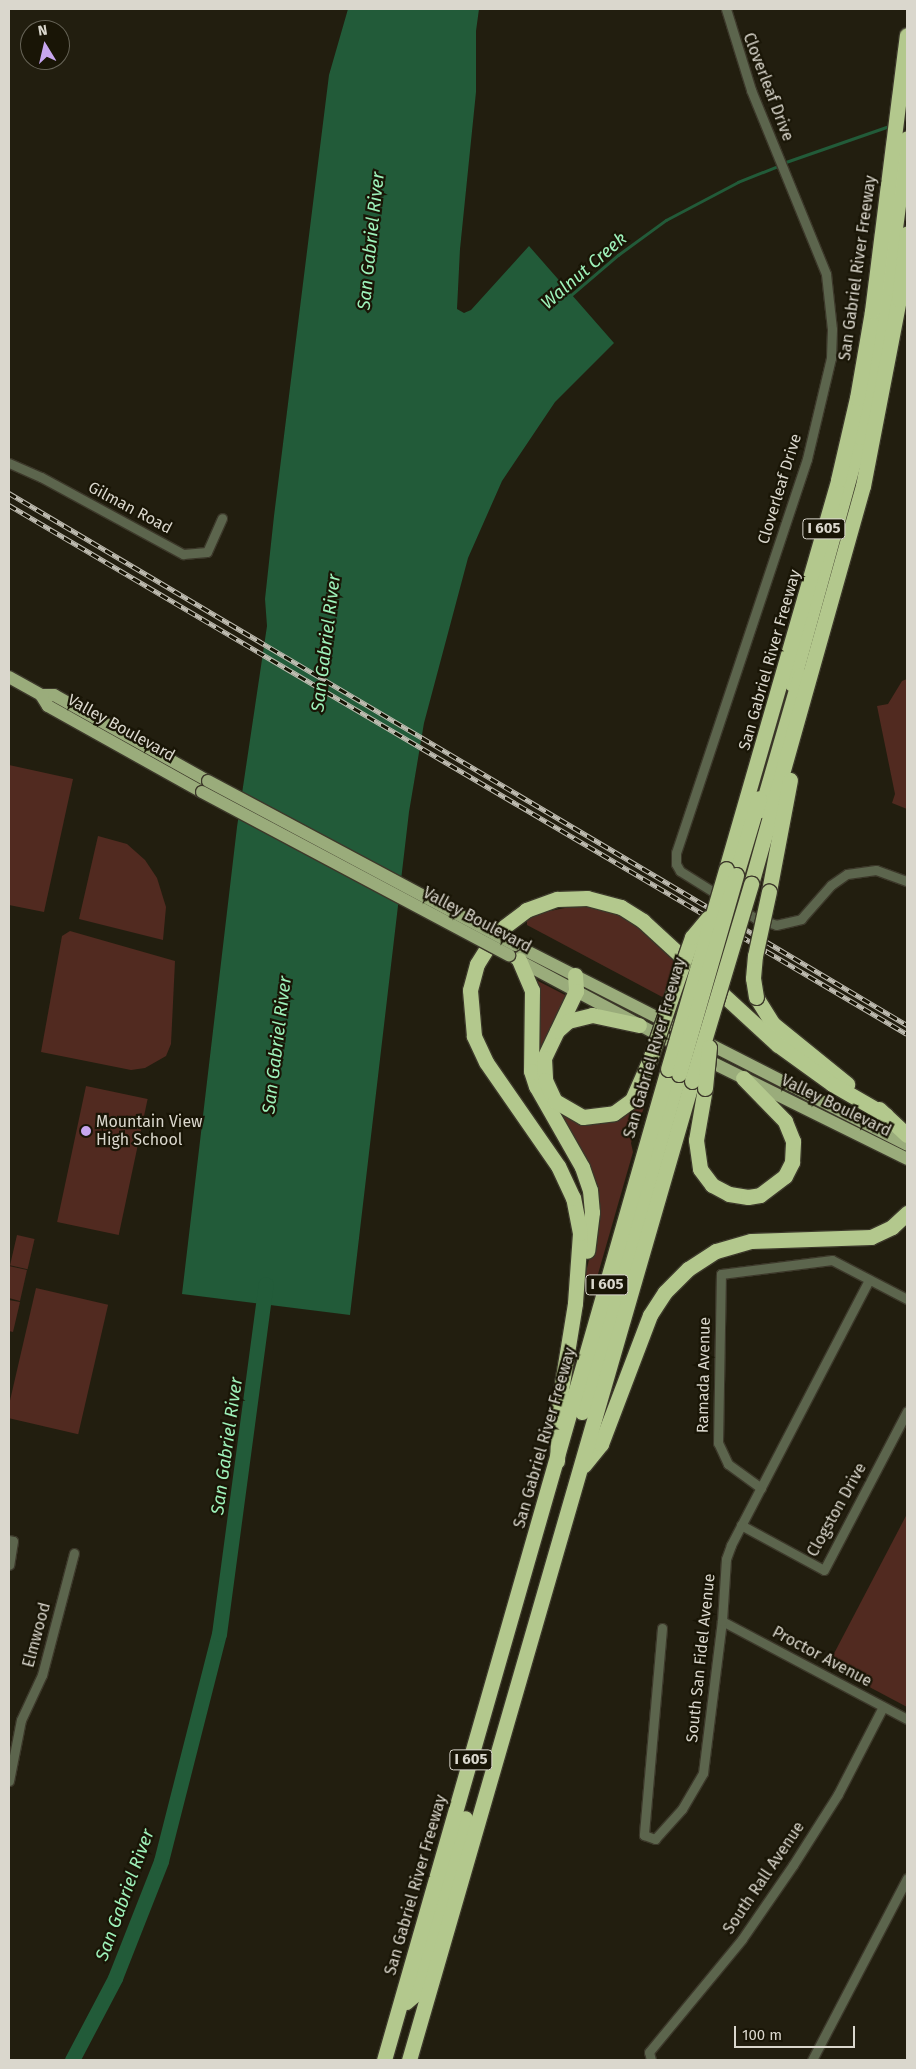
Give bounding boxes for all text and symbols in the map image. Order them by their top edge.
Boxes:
north arrow [20,20,70,70]
text: N [37,22,49,40]
street label: Cloverleaf Drive [739,30,797,144]
water label: San Gabriel River [353,171,389,311]
street label: San Gabriel River Freeway [835,174,881,362]
water label: Walnut Creek [537,228,631,314]
street label: Cloverleaf Drive [754,432,806,546]
street label: Gilman Road [85,478,175,538]
road number: I 605 [802,516,846,542]
street label: San Gabriel River Freeway [735,568,805,752]
water label: San Gabriel River [307,573,345,713]
street label: Valley Boulevard [64,690,178,766]
street label: Valley Boulevard [419,883,535,957]
street label: San Gabriel River Freeway [620,956,690,1140]
water label: San Gabriel River [258,975,296,1115]
street label: Valley Boulevard [778,1071,894,1141]
place label: Mountain View High School [96,1112,203,1150]
marker: Mountain View High School [80,1125,92,1137]
road number: I 605 [584,1272,630,1298]
street label: Ramada Avenue [693,1317,715,1433]
street label: San Gabriel River Freeway [510,1346,580,1530]
water label: San Gabriel River [207,1376,247,1516]
street label: Clogston Drive [803,1460,871,1560]
street label: South San Fidel Avenue [683,1572,719,1744]
street label: Elmwood [19,1600,55,1670]
street label: Proctor Avenue [769,1623,875,1691]
road number: I 605 [448,1748,494,1772]
street label: San Gabriel River Freeway [381,1793,451,1977]
street label: South Rall Avenue [719,1818,809,1938]
water label: San Gabriel River [91,1826,159,1964]
scale bar [736,2016,857,2048]
text: 100 m [742,2026,782,2044]

